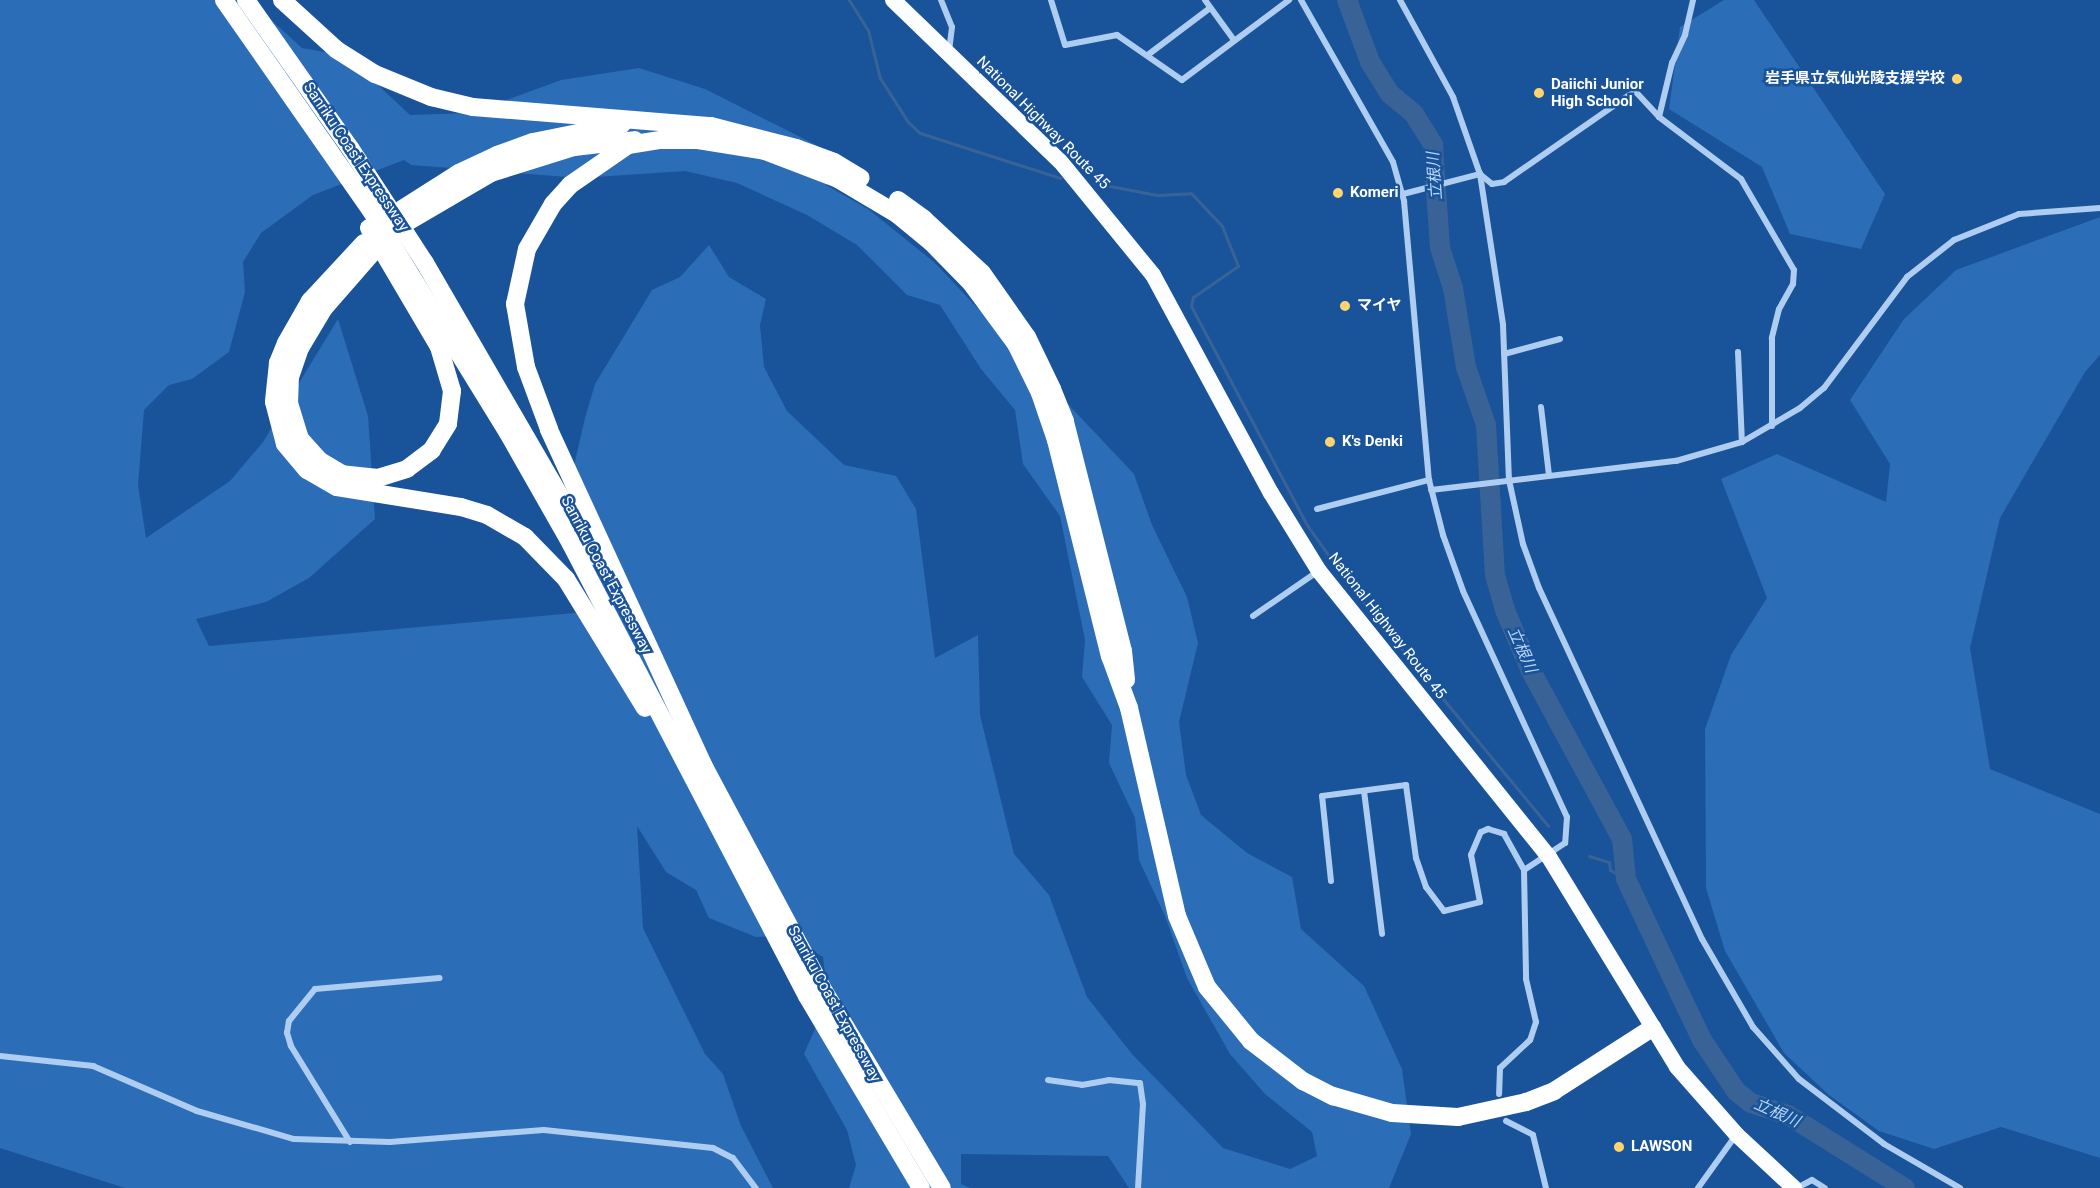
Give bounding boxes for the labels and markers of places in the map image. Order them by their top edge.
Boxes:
place label: 岩手県立気仙光陵支援学校 [1765,70,1945,88]
marker: 岩手県立気仙光陵支援学校 [1950,72,1964,86]
place label: Daiichi Junior High School [1551,75,1644,110]
marker: Daiichi Junior High School [1532,86,1546,100]
place label: Komeri [1350,184,1398,202]
marker: Komeri [1331,186,1345,200]
place label: マイヤ [1357,297,1402,315]
marker: マイヤ [1338,299,1352,313]
place label: K's Denki [1342,433,1403,451]
marker: K's Denki [1323,435,1337,449]
place label: LAWSON [1631,1138,1692,1156]
marker: LAWSON [1612,1140,1626,1154]

